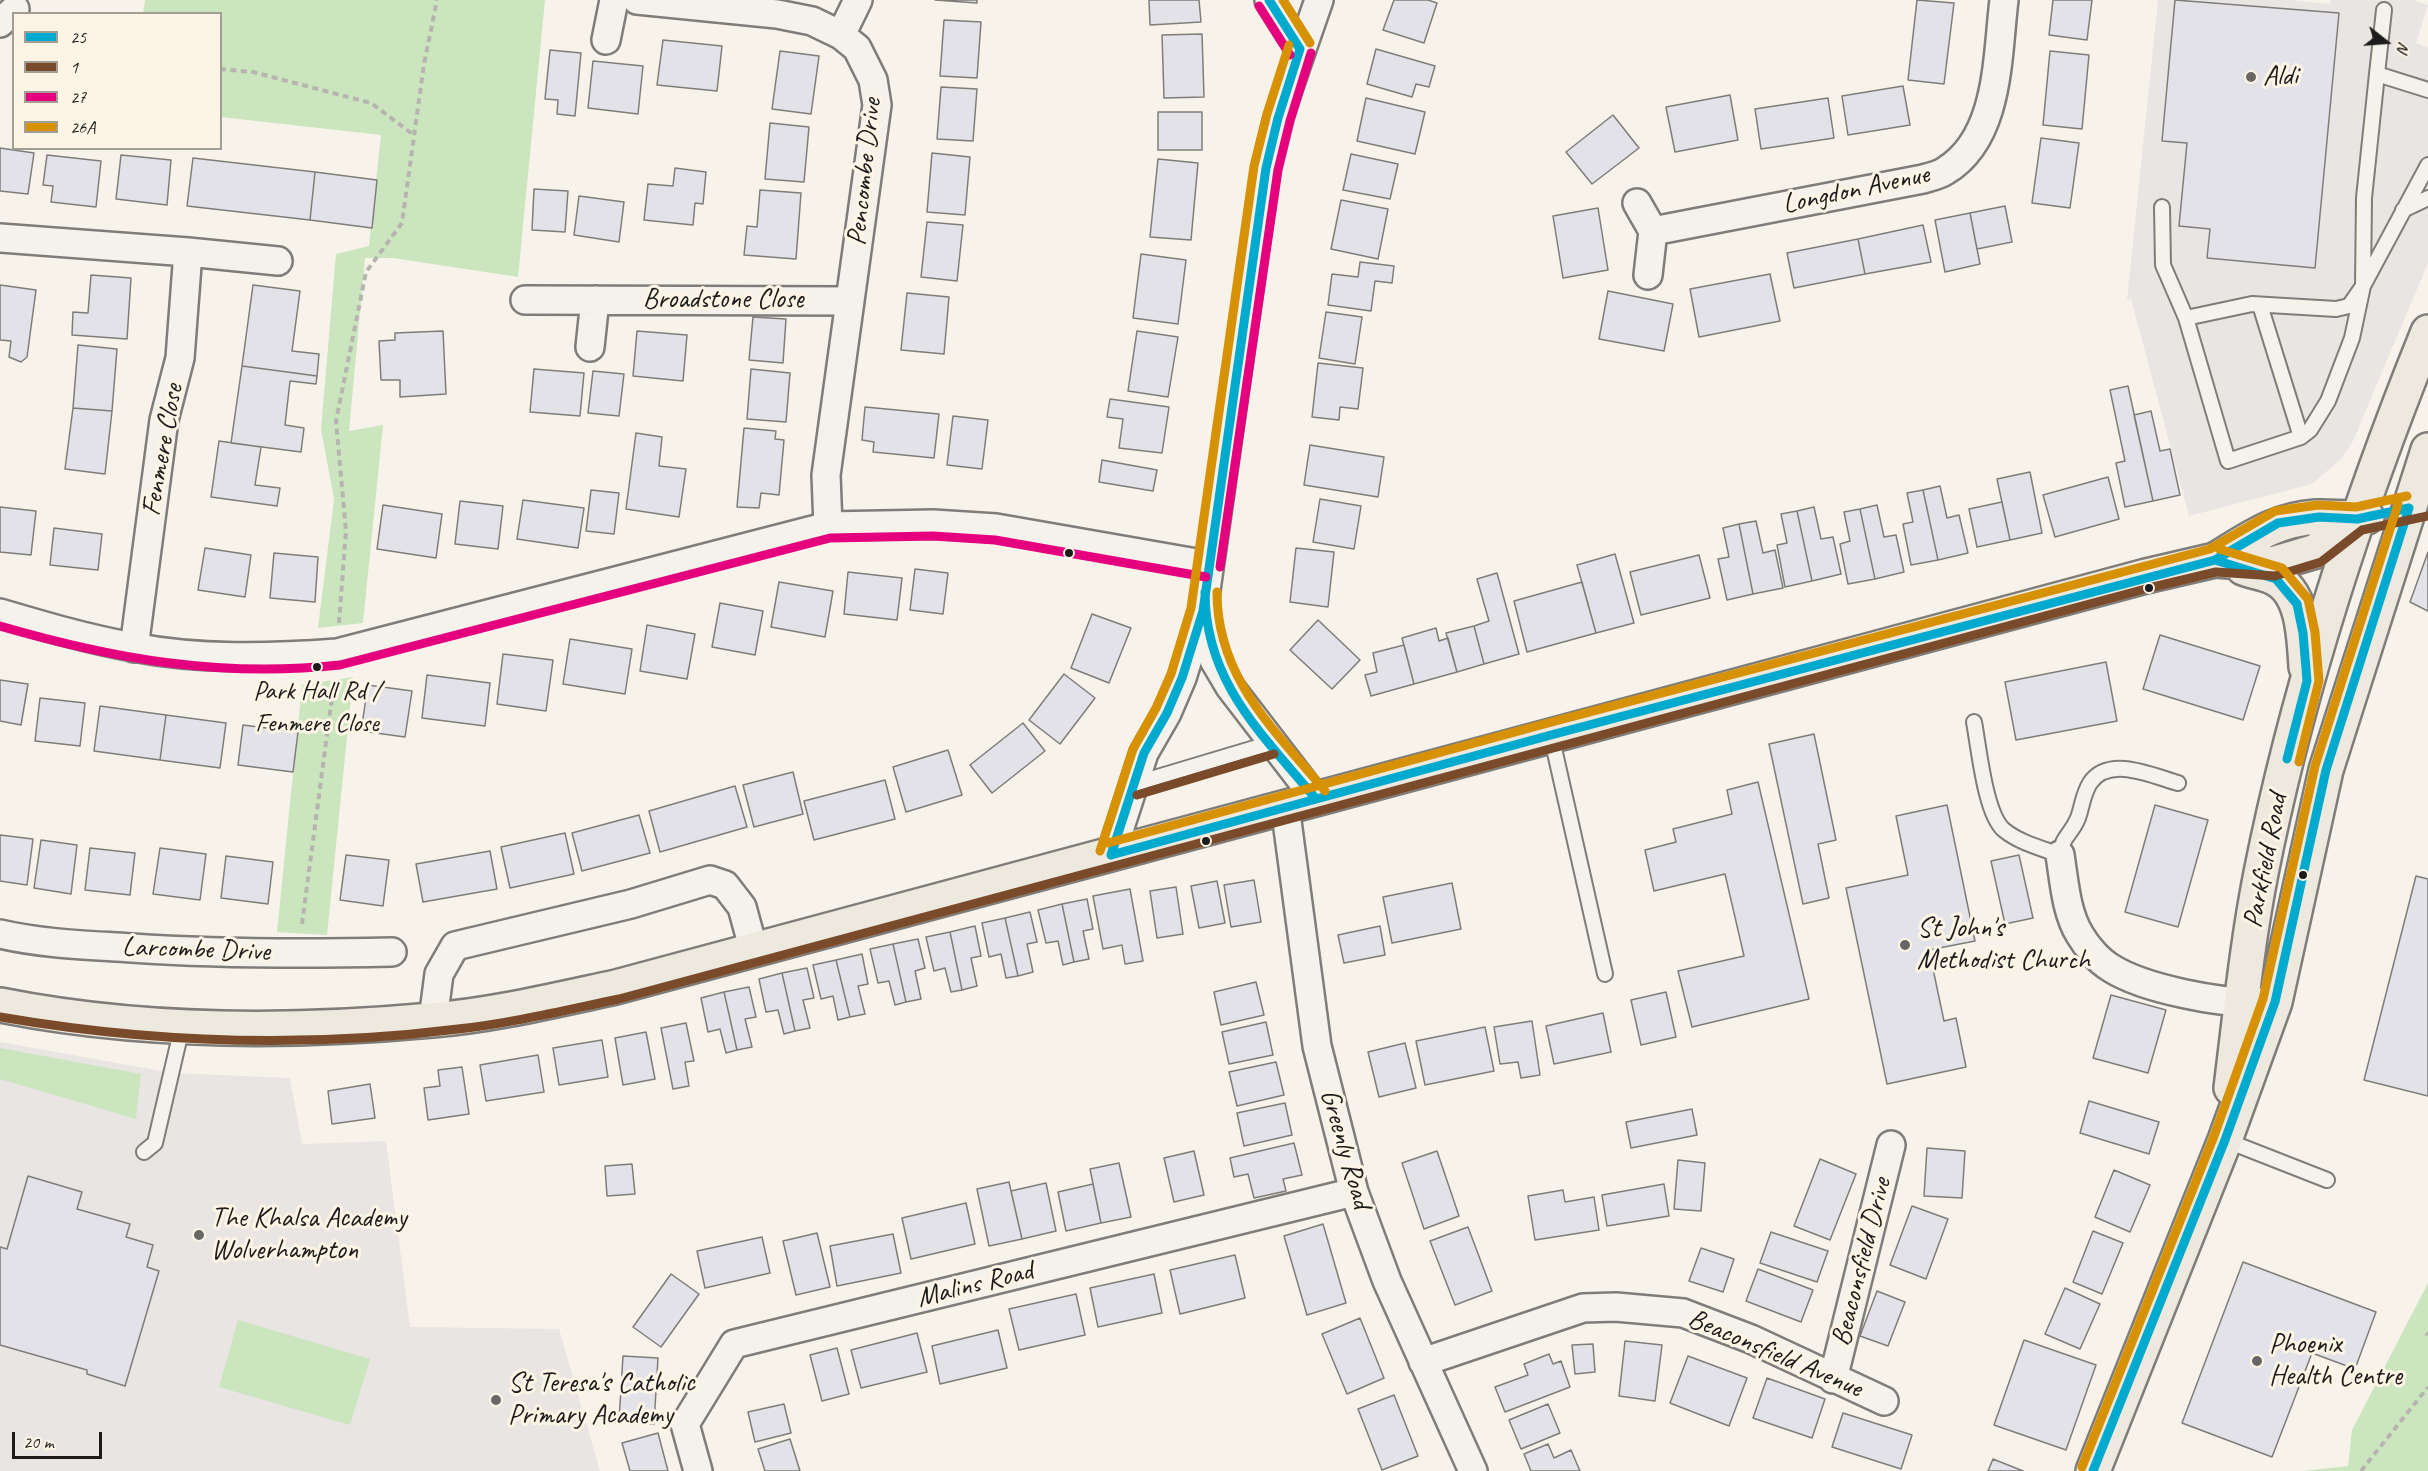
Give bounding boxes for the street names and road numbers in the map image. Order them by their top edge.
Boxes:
street label: Pencombe Drive [841,97,889,247]
street label: Longdon Avenue [1780,158,1932,222]
street label: Broadstone Close [643,283,803,317]
street label: Fenmere Close [135,382,191,518]
street label: Parkfield Road [2237,791,2295,931]
street label: Larcombe Drive [121,931,271,969]
street label: Greenly Road [1312,1086,1378,1212]
street label: Beaconsfield Drive [1825,1175,1899,1349]
street label: Malins Road [914,1254,1036,1316]
street label: Beaconsfield Avenue [1683,1302,1867,1406]

